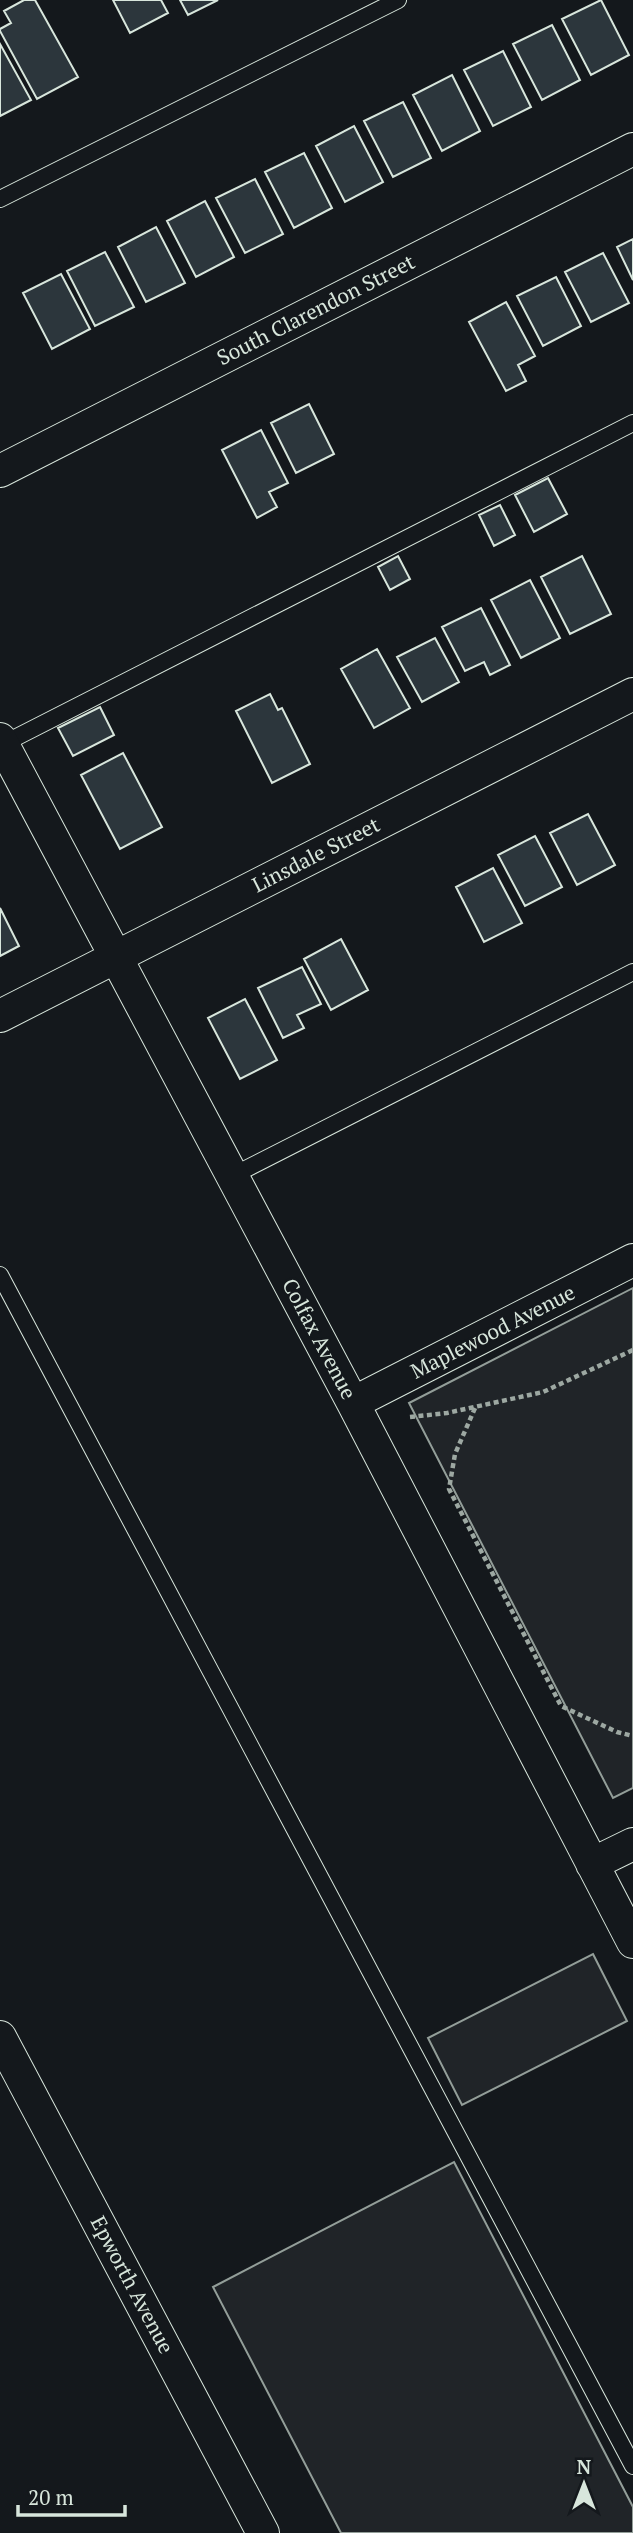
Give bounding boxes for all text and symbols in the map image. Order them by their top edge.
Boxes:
street label: South Clarendon Street [212,247,419,371]
street label: Linsdale Street [247,810,384,898]
street label: Colfax Avenue [276,1273,363,1404]
street label: Maplewood Avenue [406,1278,580,1385]
street label: Epworth Avenue [85,2211,181,2358]
north arrow [549,2449,619,2519]
text: N [577,2454,592,2479]
scale bar [18,2474,124,2518]
text: 20 m [28,2483,74,2511]

